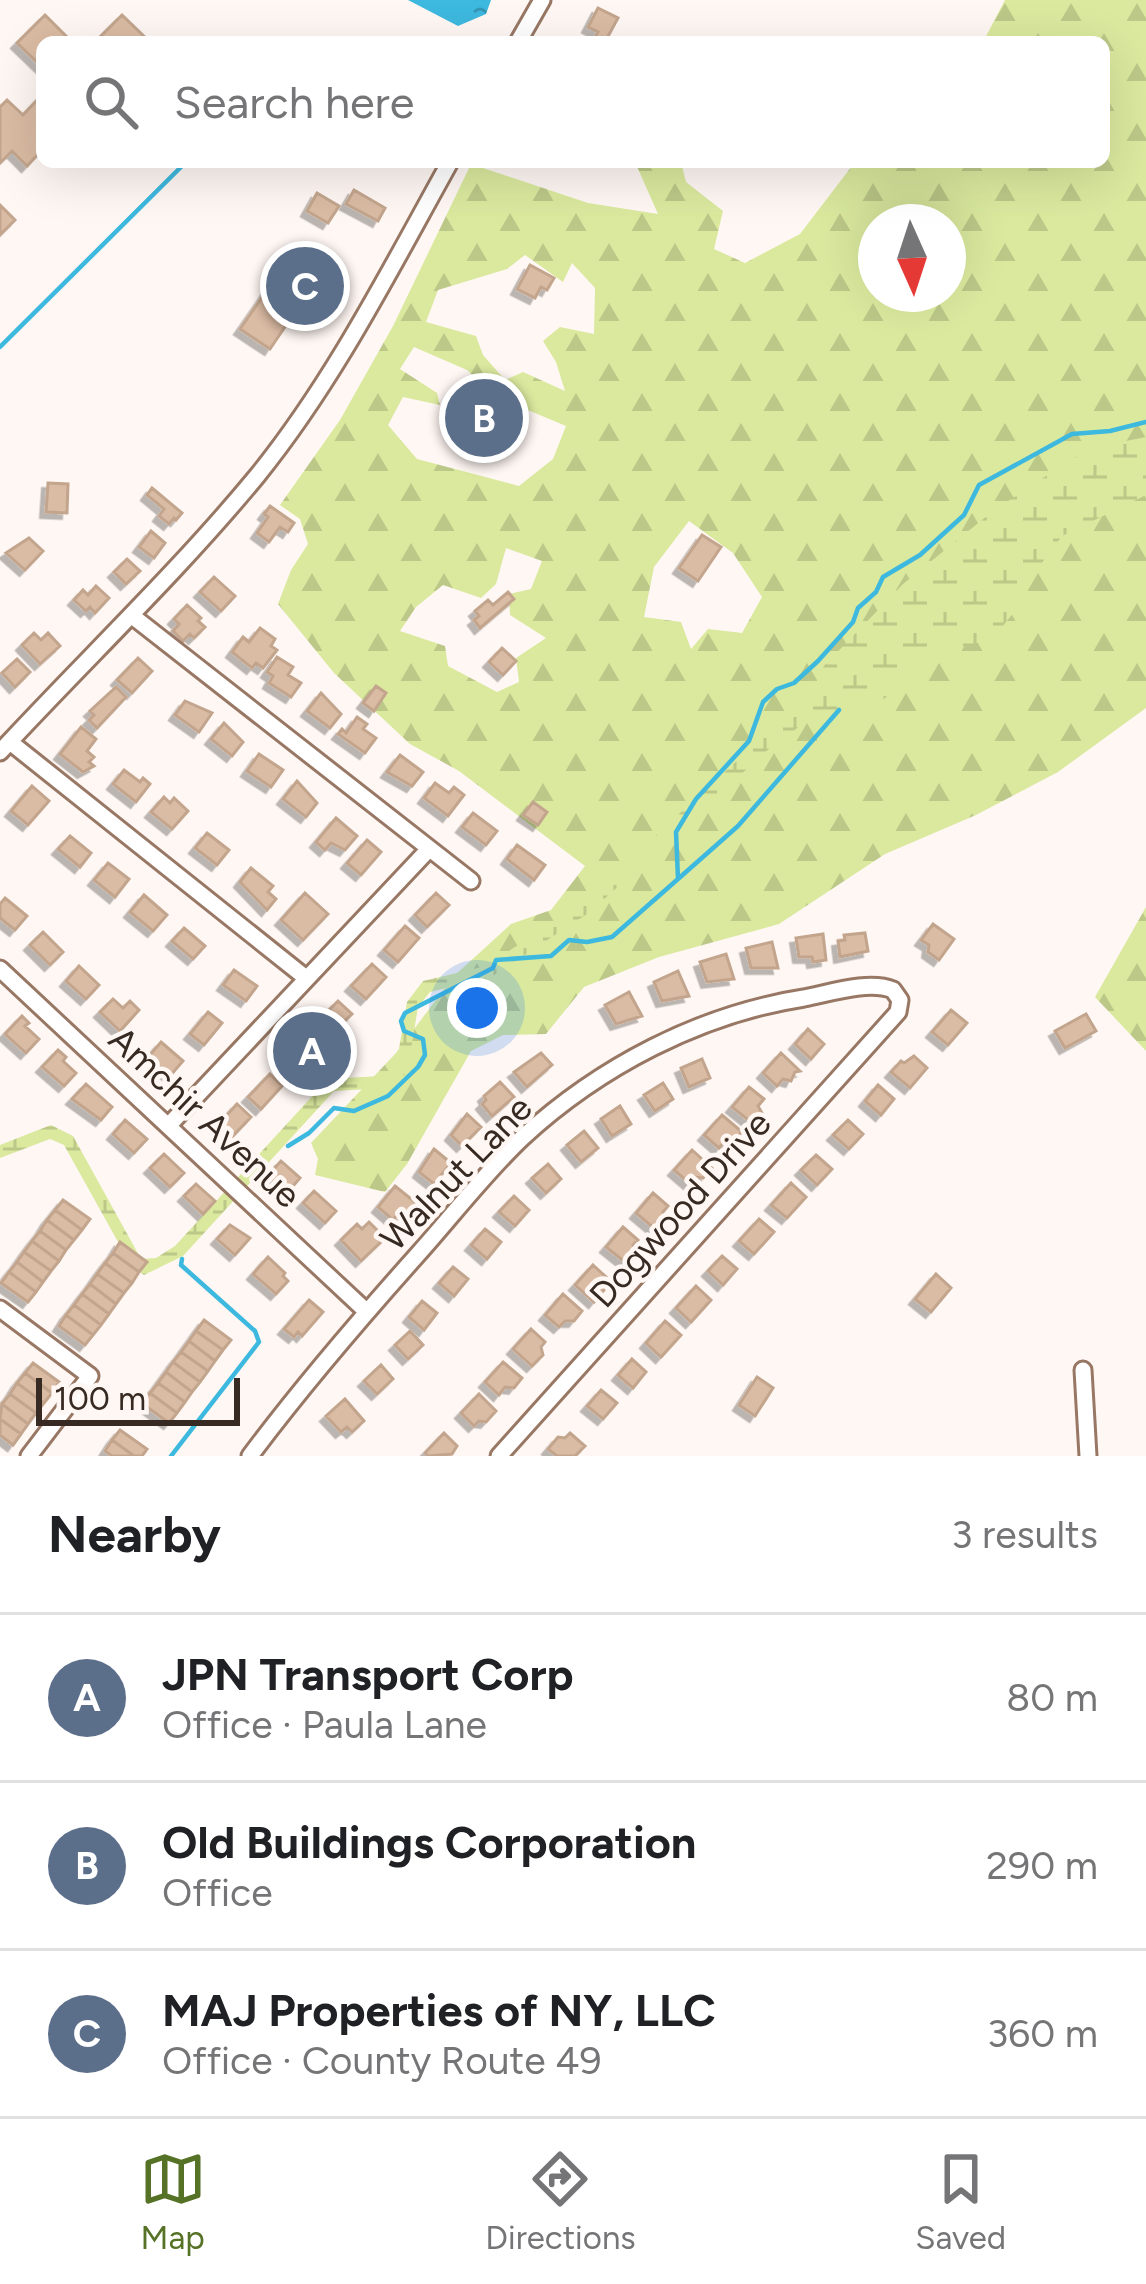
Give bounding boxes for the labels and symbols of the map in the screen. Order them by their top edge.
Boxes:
north arrow [858,204,966,312]
pin: C [266,241,344,331]
pin: B [445,373,523,463]
your location [447,978,507,1038]
pin: A [273,1006,351,1096]
street label: Amchir Avenue [100,1017,310,1217]
street label: Walnut Lane [371,1087,541,1259]
street label: Dogwood Drive [581,1102,779,1316]
scale bar [36,1372,240,1425]

